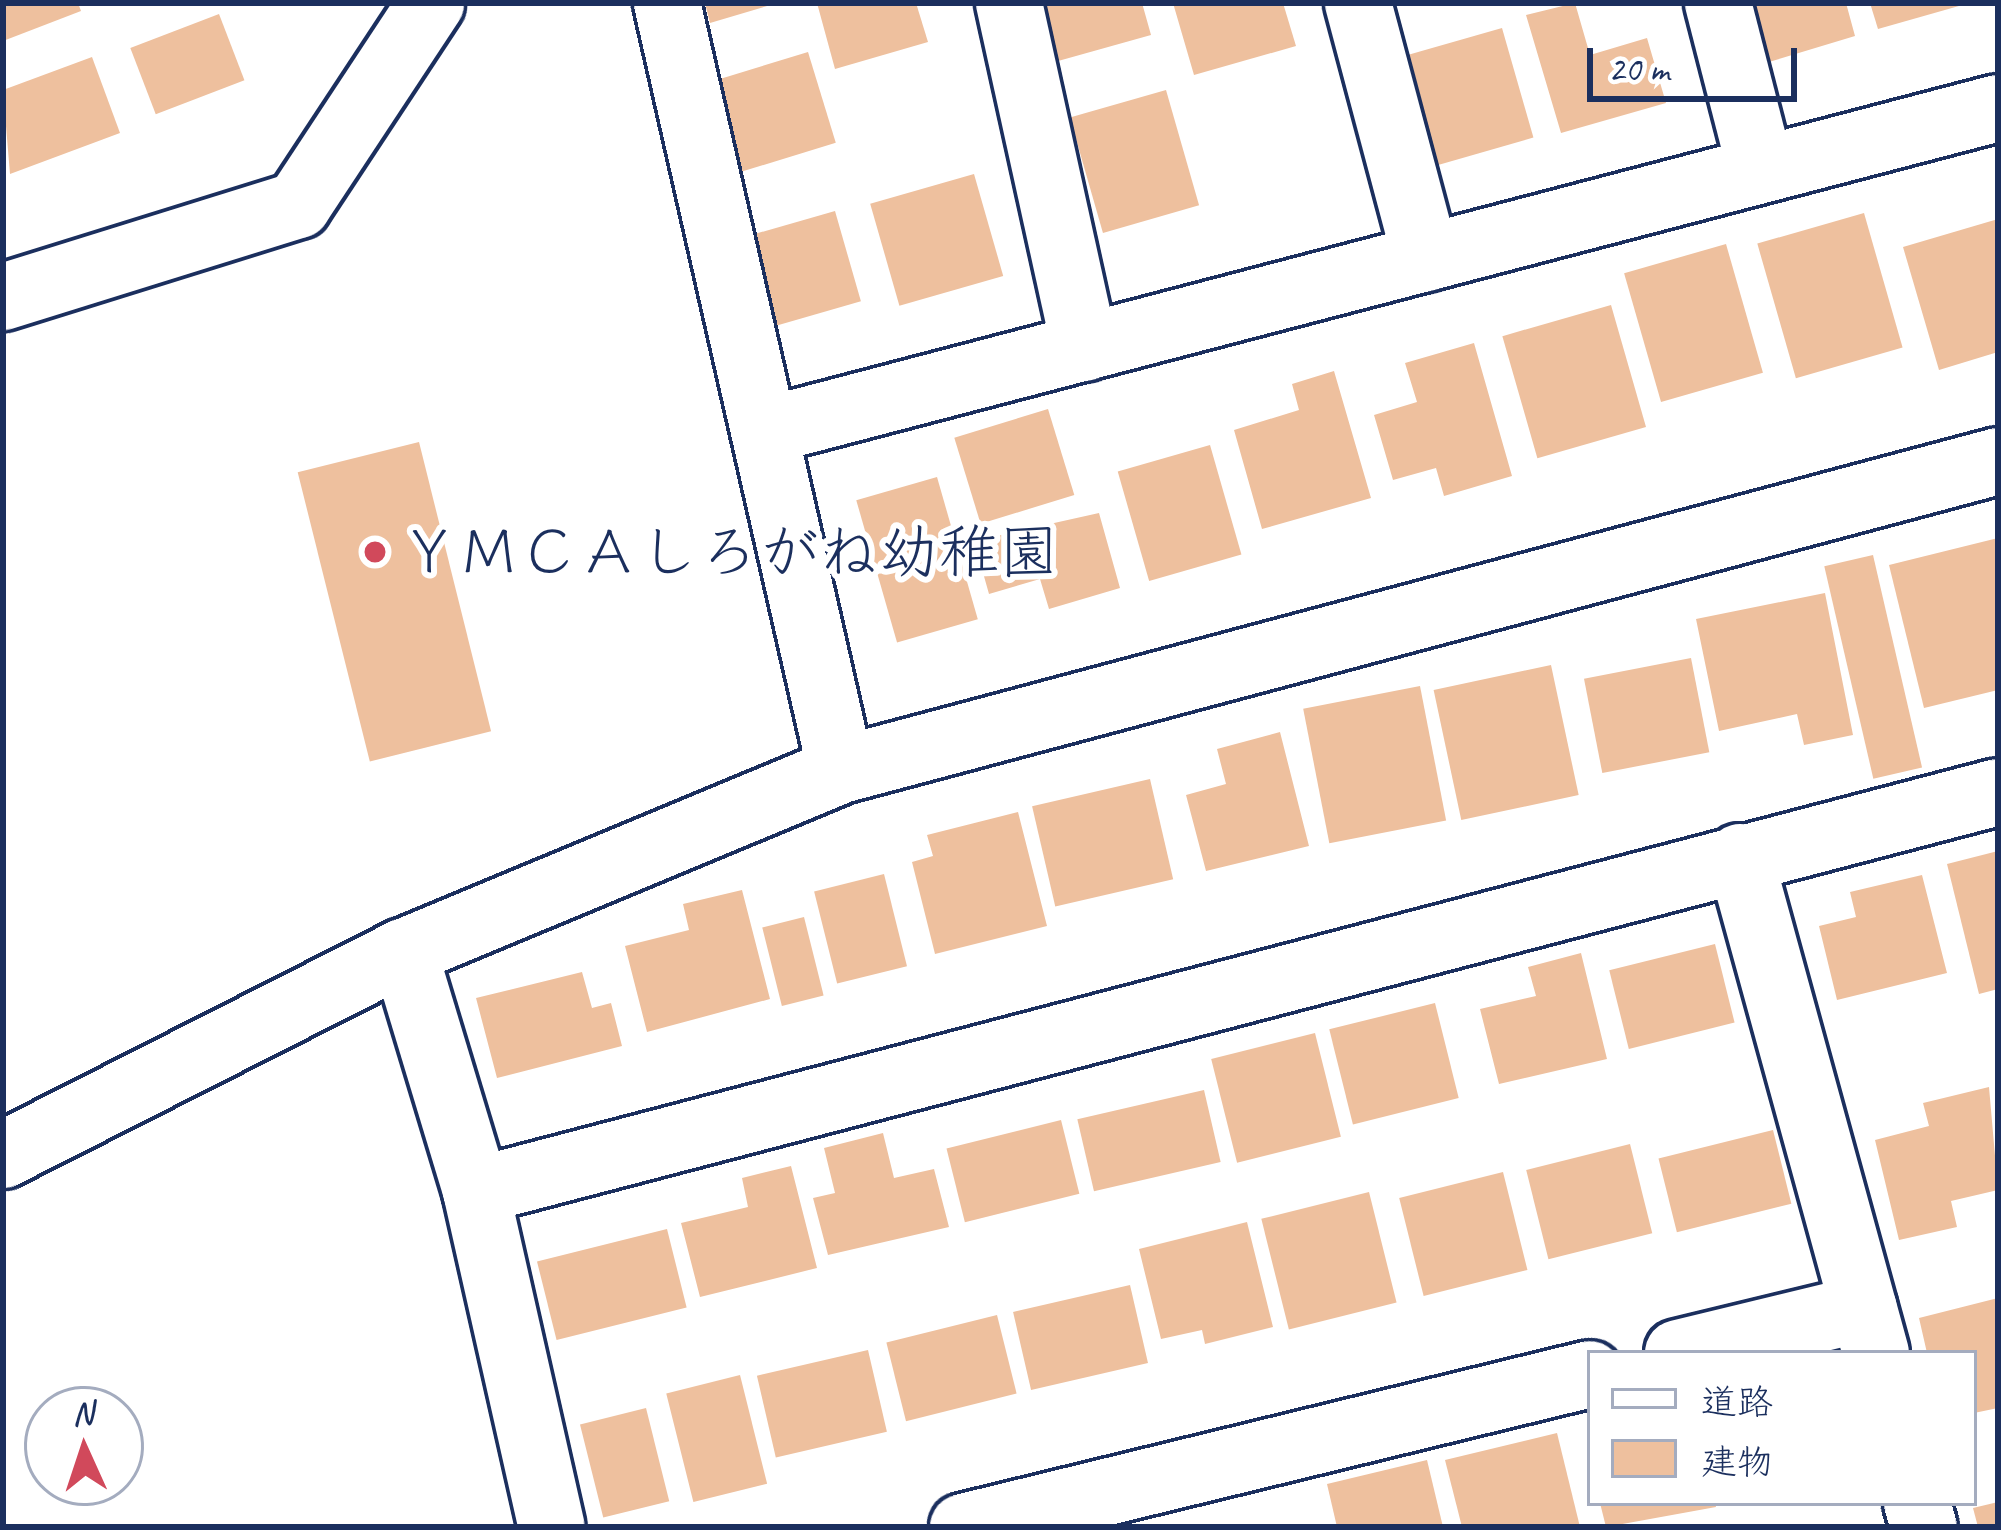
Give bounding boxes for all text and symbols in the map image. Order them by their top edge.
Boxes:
scale bar [1593,24,1803,98]
text: 20 m [1608,46,1669,92]
place label: ＹＭＣＡしろがね幼稚園 [399,516,1059,588]
marker: ＹＭＣＡしろがね幼稚園 [362,539,388,565]
legend [1587,1350,1977,1506]
text: 道路 [1701,1379,1773,1425]
north arrow [24,1386,144,1506]
text: N [71,1392,94,1435]
text: 建物 [1701,1439,1773,1485]

